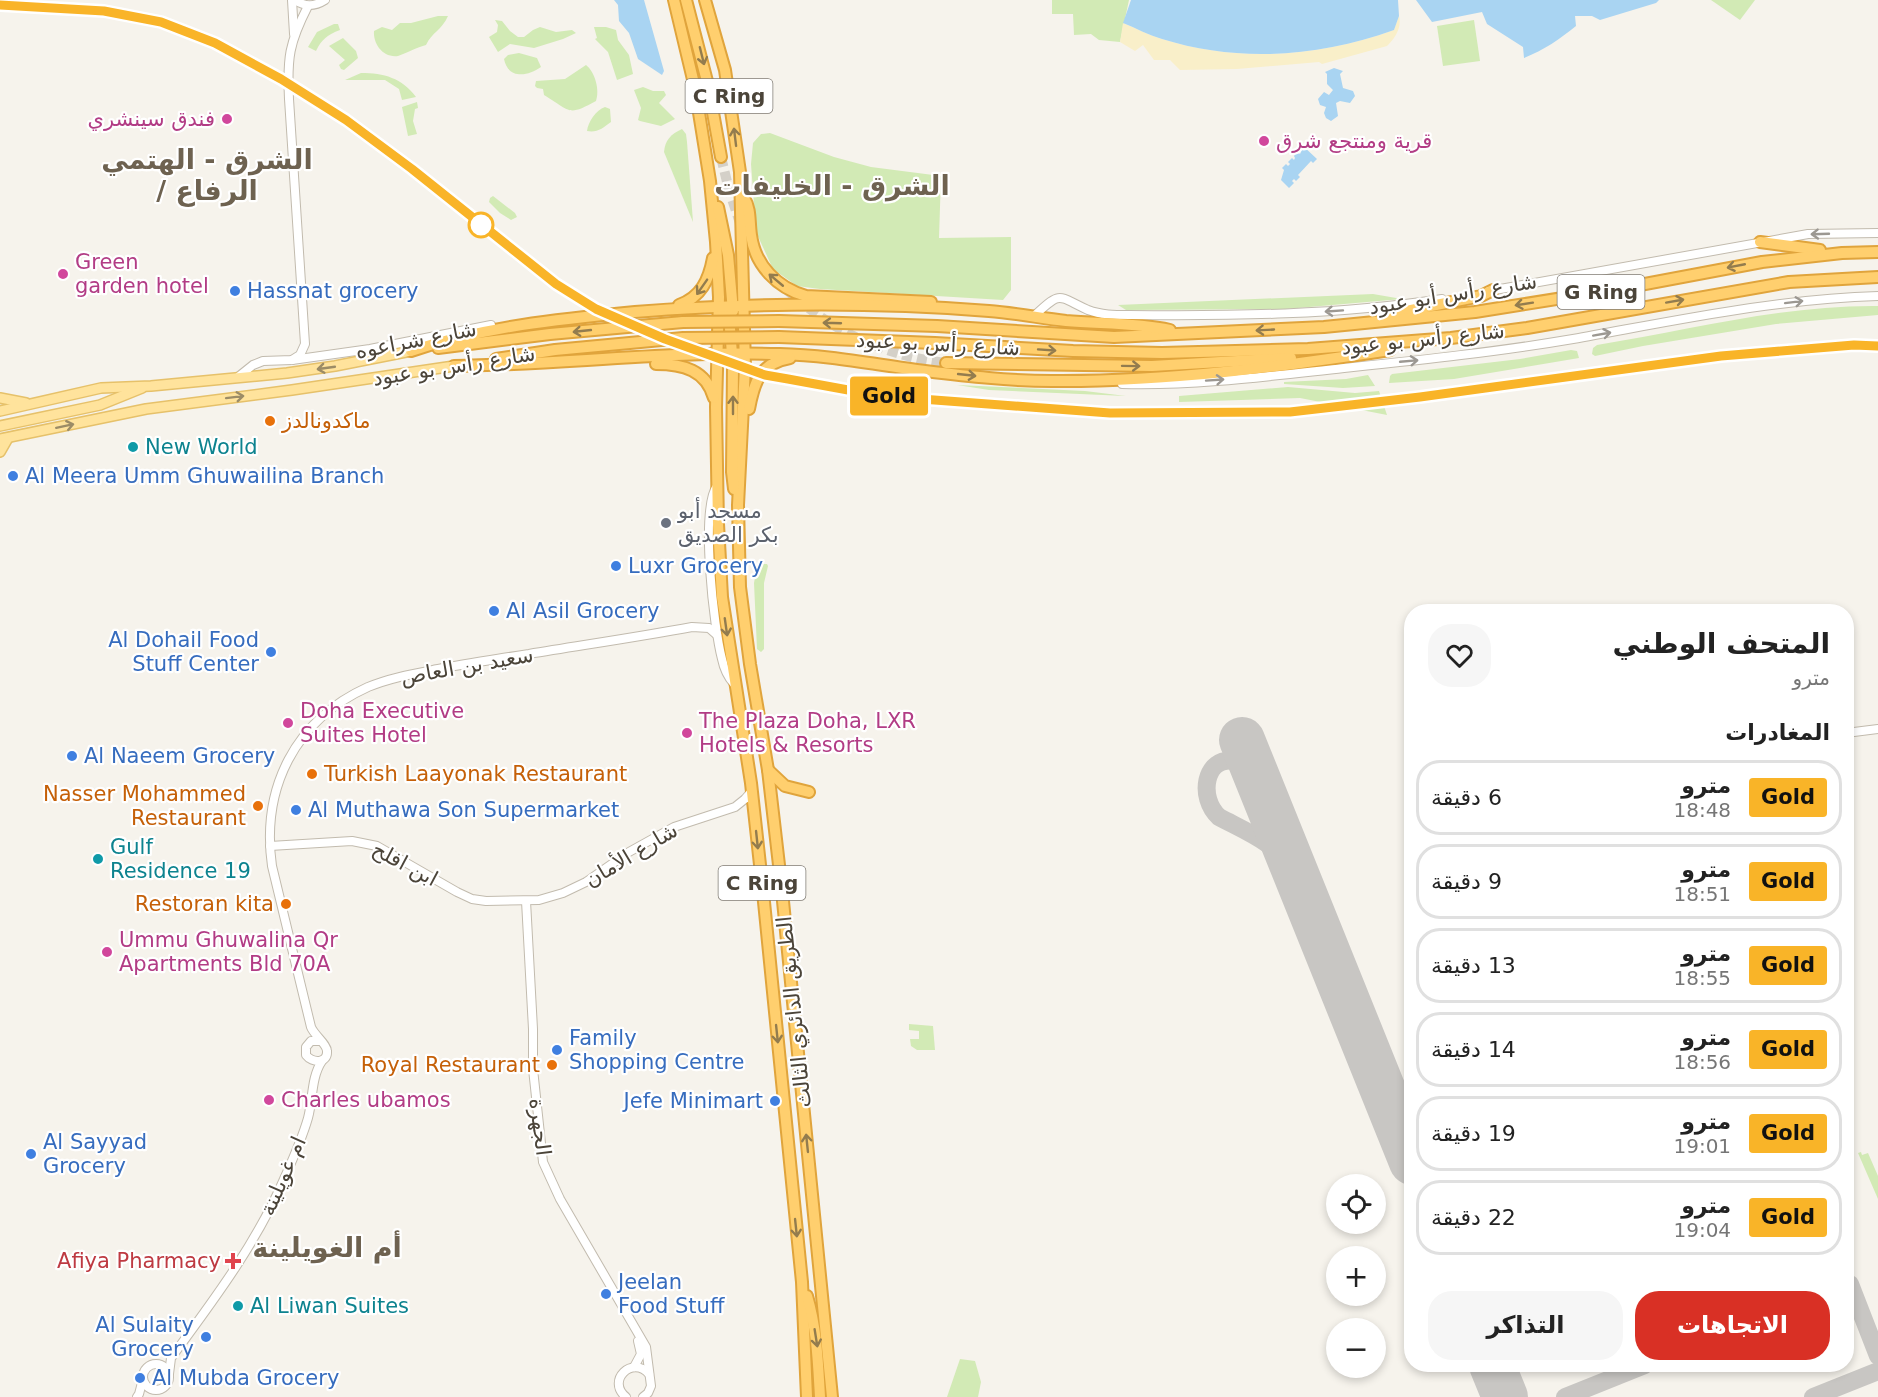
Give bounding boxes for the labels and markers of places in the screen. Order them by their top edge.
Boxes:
place label: فندق سينشري [88,107,215,131]
marker: فندق سينشري [220,112,234,126]
place label: قرية ومنتجع شرق [1276,129,1432,153]
marker: قرية ومنتجع شرق [1257,134,1271,148]
unlabelled marker [468,212,494,238]
place label: Green garden hotel [75,250,209,298]
marker: Green garden hotel [56,267,70,281]
place label: Hassnat grocery [247,279,419,303]
marker: Hassnat grocery [228,284,242,298]
place label: ماكدونالدز [281,409,371,433]
marker: ماكدونالدز [263,414,277,428]
place label: New World [145,435,258,459]
marker: New World [126,440,140,454]
place label: Al Meera Umm Ghuwailina Branch [25,464,384,488]
marker: Al Meera Umm Ghuwailina Branch [6,469,20,483]
place label: مسجد أبو بكر الصديق [677,497,779,547]
marker: مسجد أبو بكر الصديق [659,516,673,530]
place label: Luxr Grocery [628,554,763,578]
marker: Luxr Grocery [609,559,623,573]
place label: Al Asil Grocery [506,599,659,623]
marker: Al Asil Grocery [487,604,501,618]
place label: Al Dohail Food Stuff Center [108,628,259,676]
marker: Al Dohail Food Stuff Center [264,645,278,659]
place label: Doha Executive Suites Hotel [300,699,464,747]
place label: The Plaza Doha, LXR Hotels & Resorts [698,709,916,757]
marker: Doha Executive Suites Hotel [281,716,295,730]
marker: The Plaza Doha, LXR Hotels & Resorts [680,726,694,740]
place label: Al Naeem Grocery [84,744,275,768]
marker: Al Naeem Grocery [65,749,79,763]
place label: Turkish Laayonak Restaurant [323,762,627,786]
marker: Turkish Laayonak Restaurant [305,767,319,781]
place label: Nasser Mohammed Restaurant [43,782,246,830]
place label: Al Muthawa Son Supermarket [308,798,619,822]
marker: Nasser Mohammed Restaurant [251,799,265,813]
marker: Al Muthawa Son Supermarket [289,803,303,817]
place label: Gulf Residence 19 [110,835,251,883]
marker: Gulf Residence 19 [91,852,105,866]
place label: Restoran kita [135,892,274,916]
marker: Restoran kita [279,897,293,911]
place label: Ummu Ghuwalina Qr Apartments Bld 70A [119,928,338,976]
marker: Ummu Ghuwalina Qr Apartments Bld 70A [100,945,114,959]
place label: Family Shopping Centre [569,1026,745,1074]
marker: Family Shopping Centre [550,1043,564,1057]
place label: Royal Restaurant [361,1053,540,1077]
marker: Royal Restaurant [545,1058,559,1072]
place label: Charles ubamos [281,1088,451,1112]
place label: Jefe Minimart [622,1089,763,1113]
marker: Charles ubamos [262,1093,276,1107]
marker: Jefe Minimart [768,1094,782,1108]
place label: Al Sayyad Grocery [43,1130,147,1178]
marker: Al Sayyad Grocery [24,1147,38,1161]
place label: Afiya Pharmacy [57,1249,221,1273]
marker: Afiya Pharmacy [226,1254,240,1268]
place label: Jeelan Food Stuff [616,1270,725,1318]
marker: Jeelan Food Stuff [599,1287,613,1301]
place label: Al Liwan Suites [250,1294,409,1318]
marker: Al Liwan Suites [231,1299,245,1313]
place label: Al Sulaity Grocery [95,1313,194,1361]
marker: Al Sulaity Grocery [199,1330,213,1344]
place label: Al Mubda Grocery [152,1366,339,1390]
marker: Al Mubda Grocery [133,1371,147,1385]

